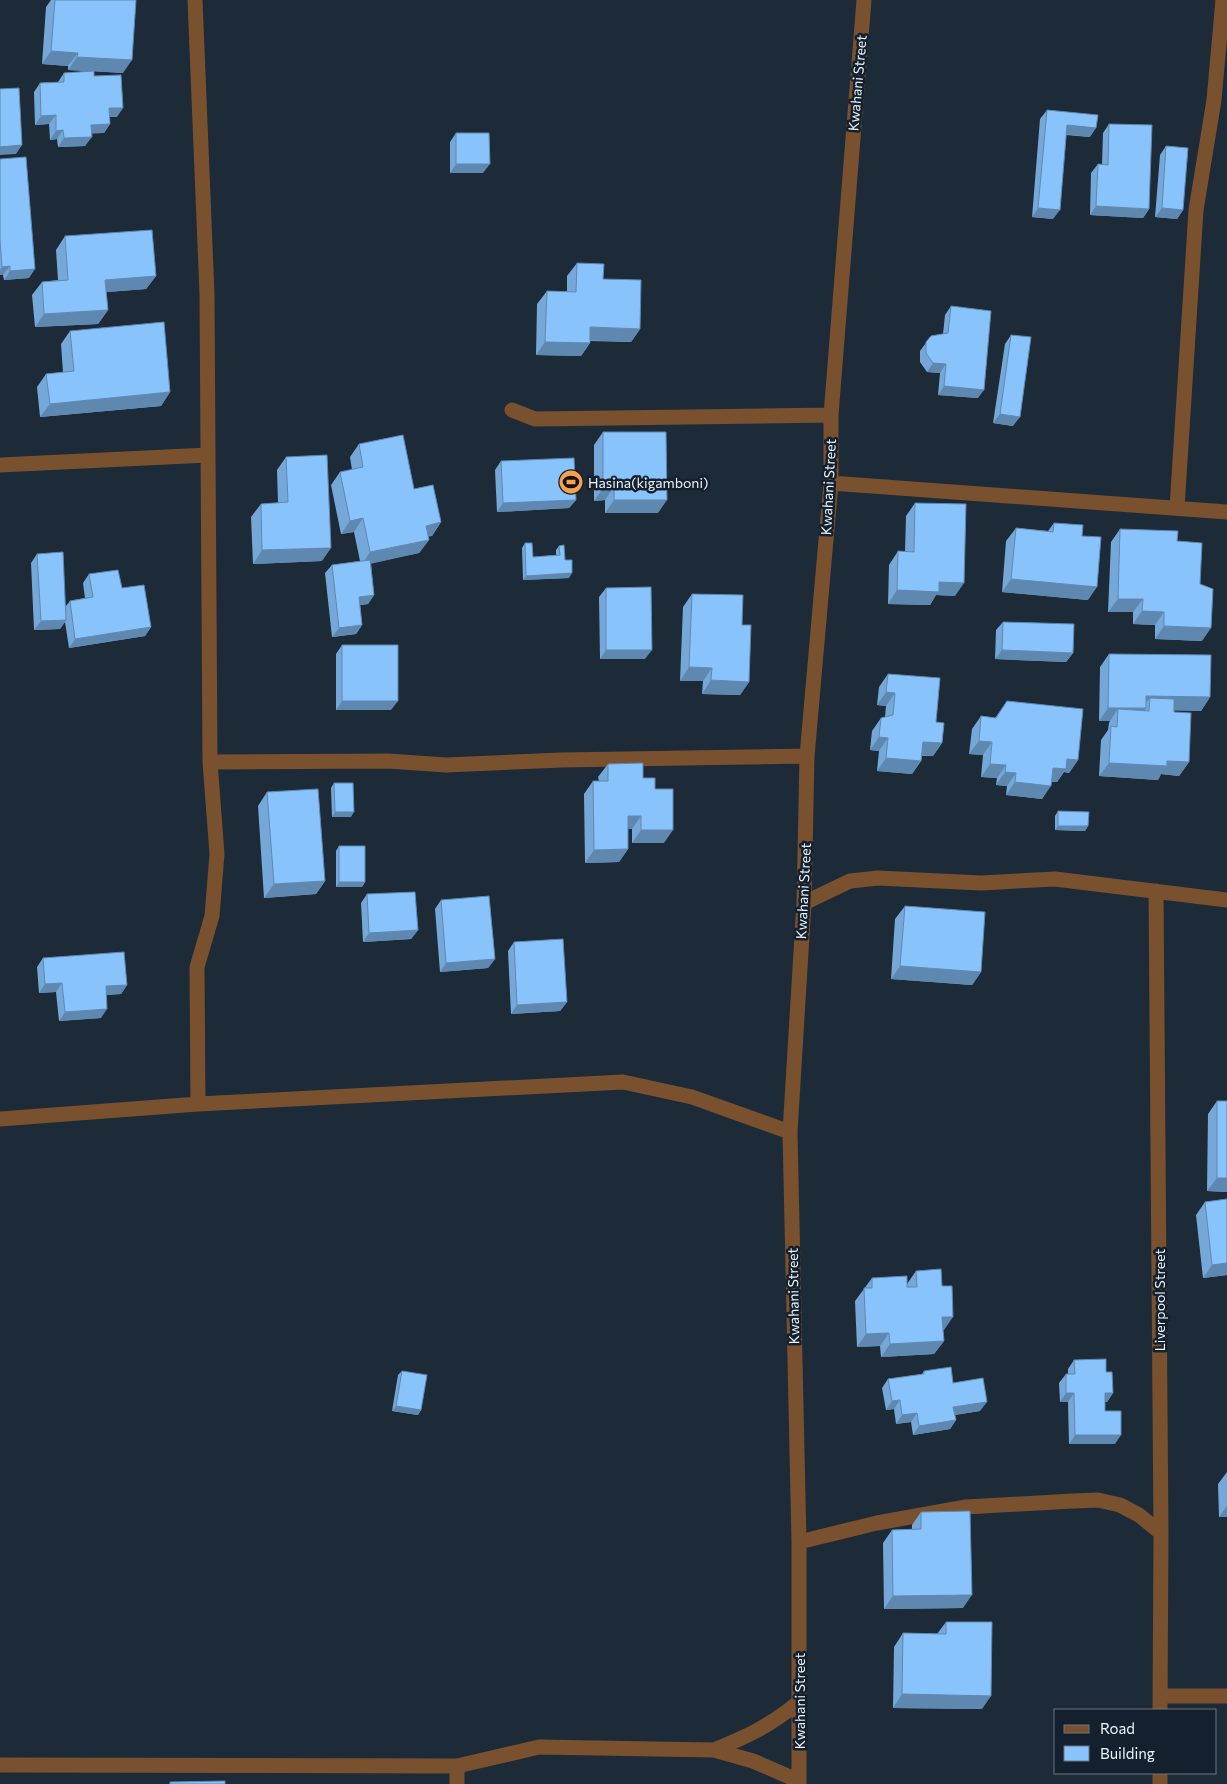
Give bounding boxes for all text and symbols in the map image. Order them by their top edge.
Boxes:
street label: Kwahani Street [844,34,870,132]
street label: Kwahani Street [817,438,839,536]
sports icon: Hasina(kigamboni) [558,469,584,495]
place label: Hasina(kigamboni) [588,474,708,491]
street label: Kwahani Street [792,842,814,940]
street label: Kwahani Street [784,1247,802,1344]
street label: Liverpool Street [1151,1249,1168,1351]
street label: Kwahani Street [791,1652,808,1749]
legend [1054,1709,1217,1774]
text: Road [1100,1719,1135,1737]
text: Building [1100,1744,1155,1762]

